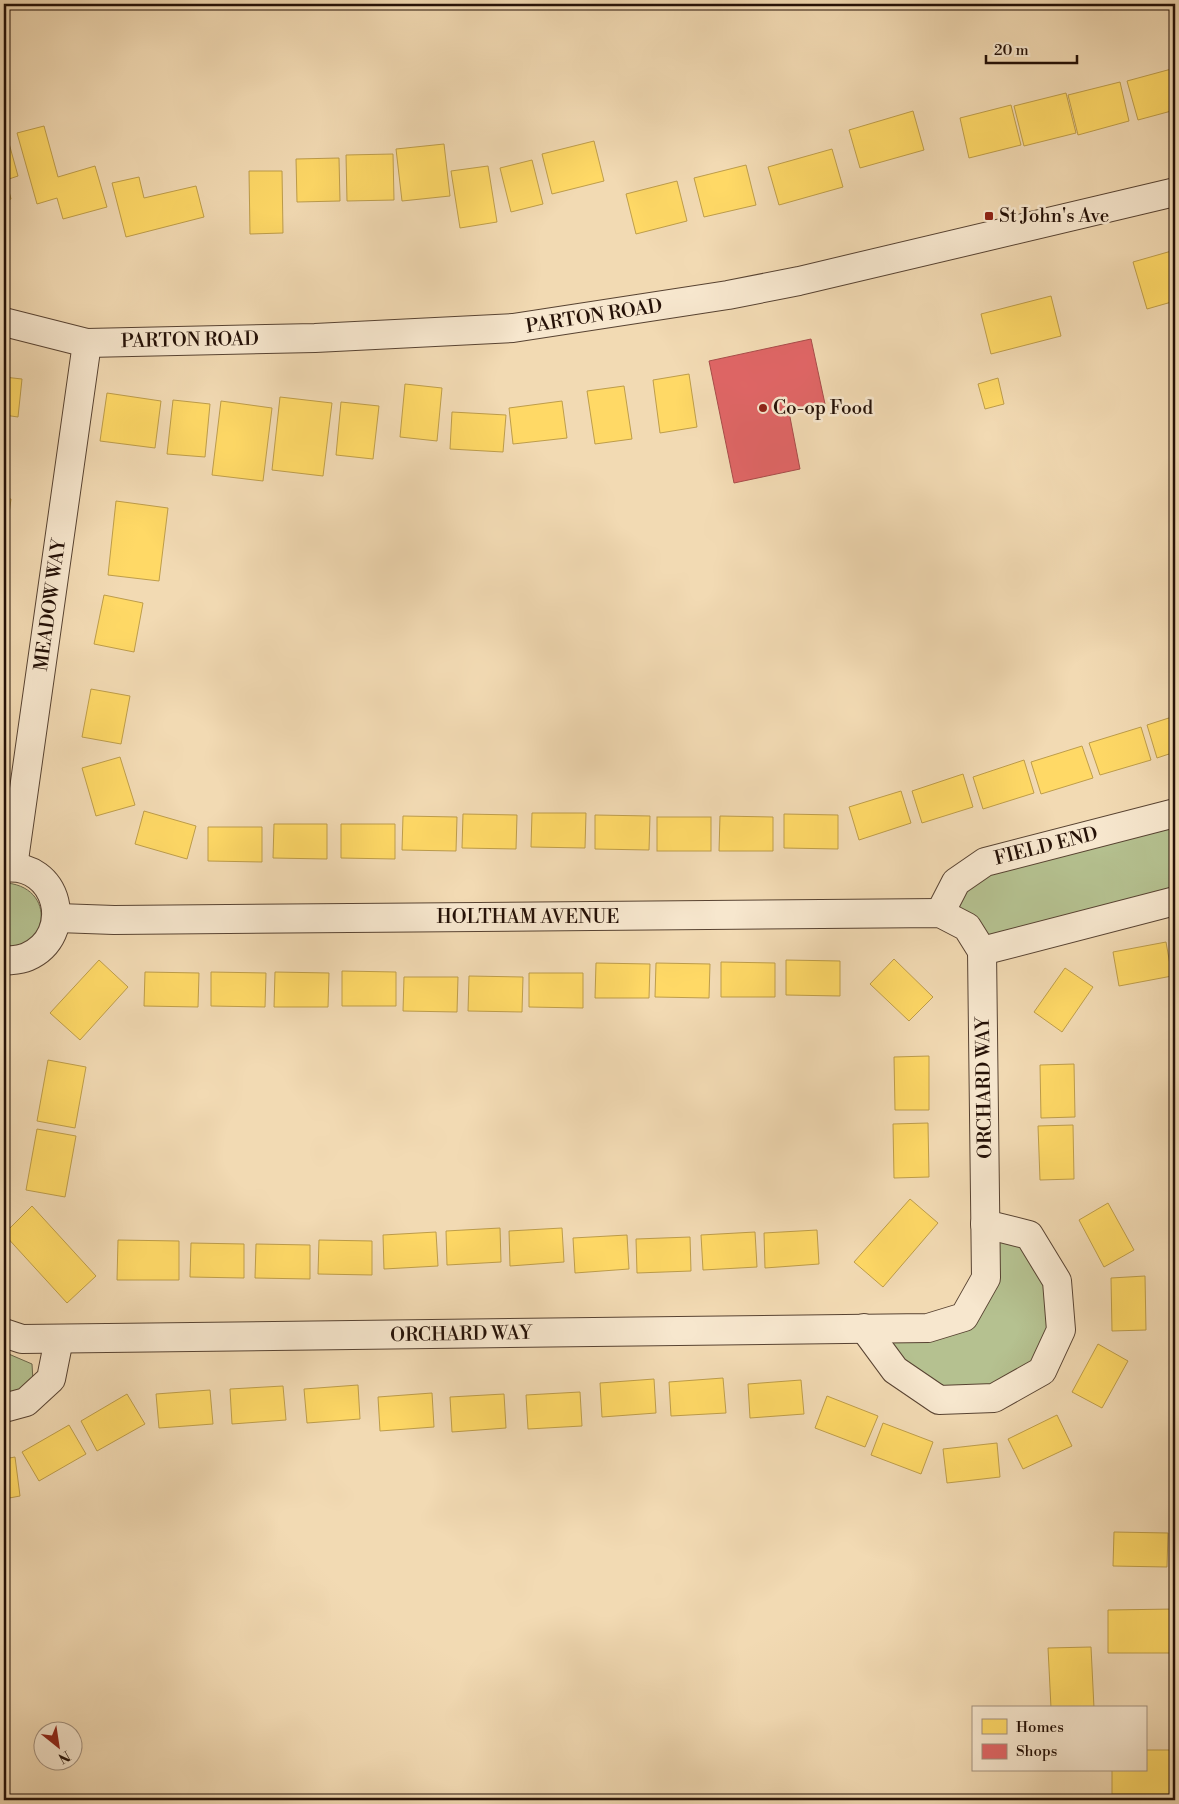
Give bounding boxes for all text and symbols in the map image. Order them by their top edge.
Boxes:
scale bar [986,32,1078,64]
text: 20 m [994,41,1029,60]
place label: St John's Ave [999,204,1109,228]
marker: St John's Ave [983,210,995,222]
street label: PARTON ROAD [524,293,664,339]
street label: PARTON ROAD [121,327,259,353]
place label: Co-op Food [773,396,873,420]
marker: Co-op Food [757,402,769,414]
street label: MEADOW WAY [29,536,71,673]
street label: FIELD END [992,822,1100,870]
street label: HOLTHAM AVENUE [437,905,619,929]
street label: ORCHARD WAY [971,1015,997,1159]
street label: ORCHARD WAY [390,1321,534,1347]
legend [972,1706,1146,1772]
text: Homes [1016,1718,1064,1737]
north arrow [32,1722,82,1772]
text: Shops [1016,1742,1057,1761]
text: N [55,1746,73,1767]

